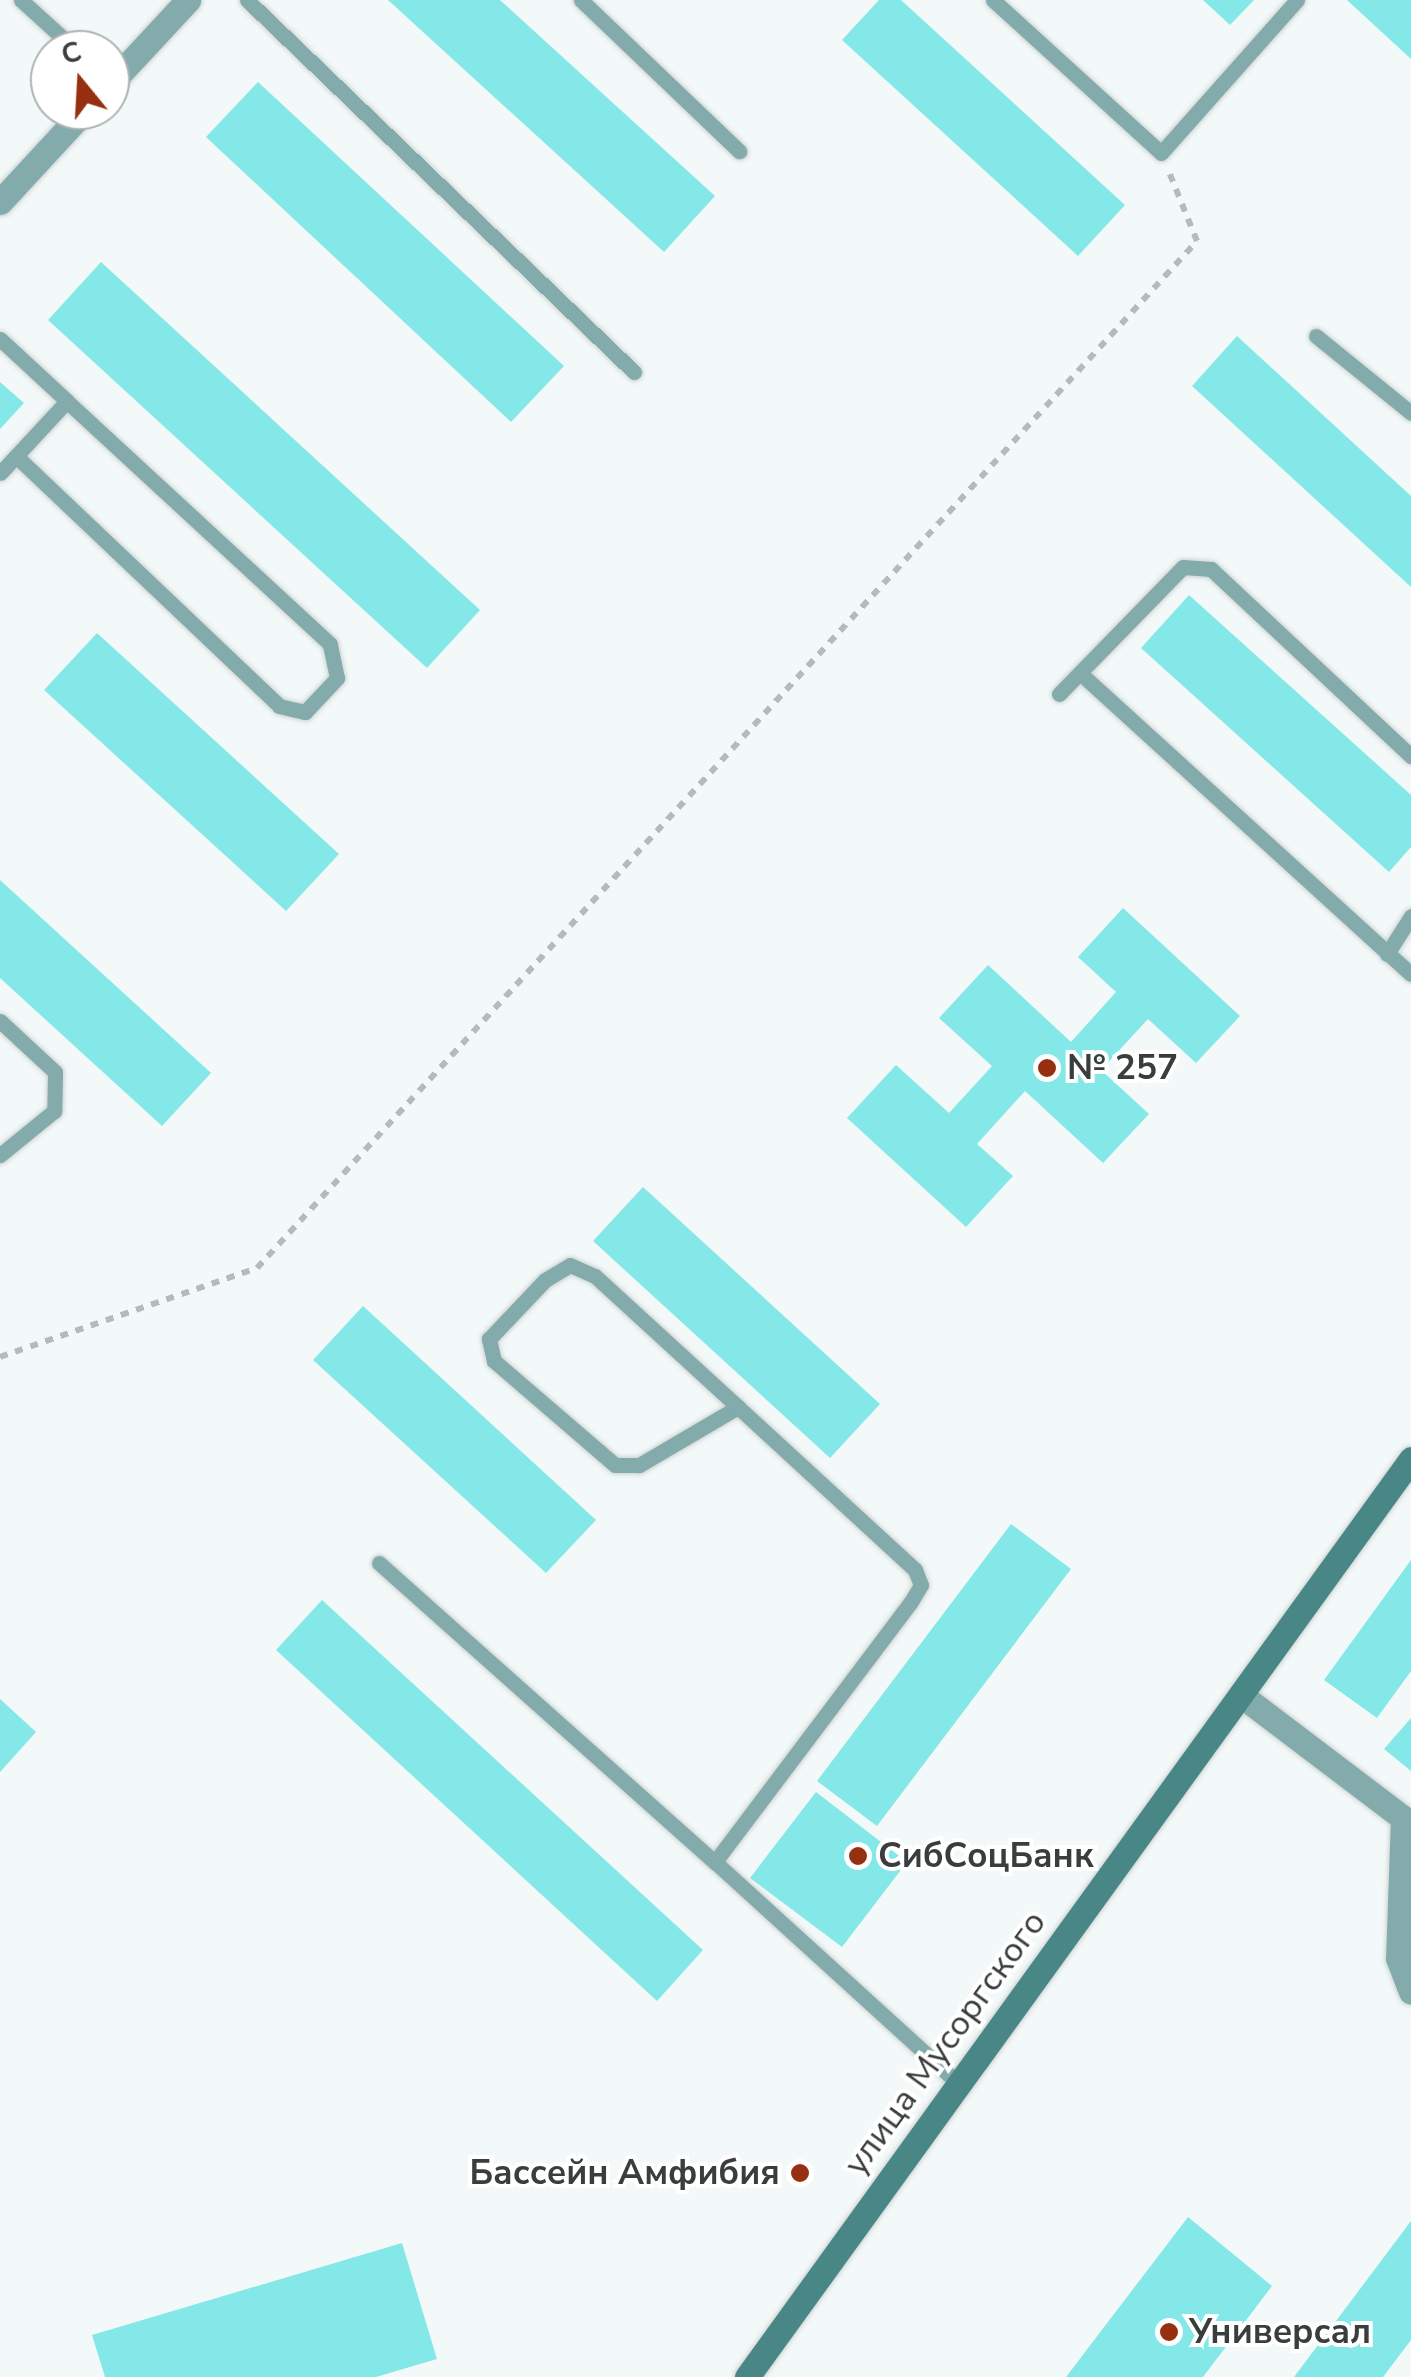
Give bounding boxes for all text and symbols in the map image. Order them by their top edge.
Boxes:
north arrow [30,30,130,130]
text: С [56,32,86,74]
place label: № 257 [1067,1047,1178,1089]
marker: № 257 [1036,1057,1058,1079]
place label: СибСоцБанк [878,1835,1093,1877]
marker: СибСоцБанк [847,1845,869,1867]
street label: улица Мусоргского [835,1903,1055,2183]
place label: Бассейн Амфибия [470,2152,780,2194]
marker: Бассейн Амфибия [789,2162,811,2184]
place label: Универсал [1189,2311,1371,2353]
marker: Универсал [1158,2321,1180,2343]

